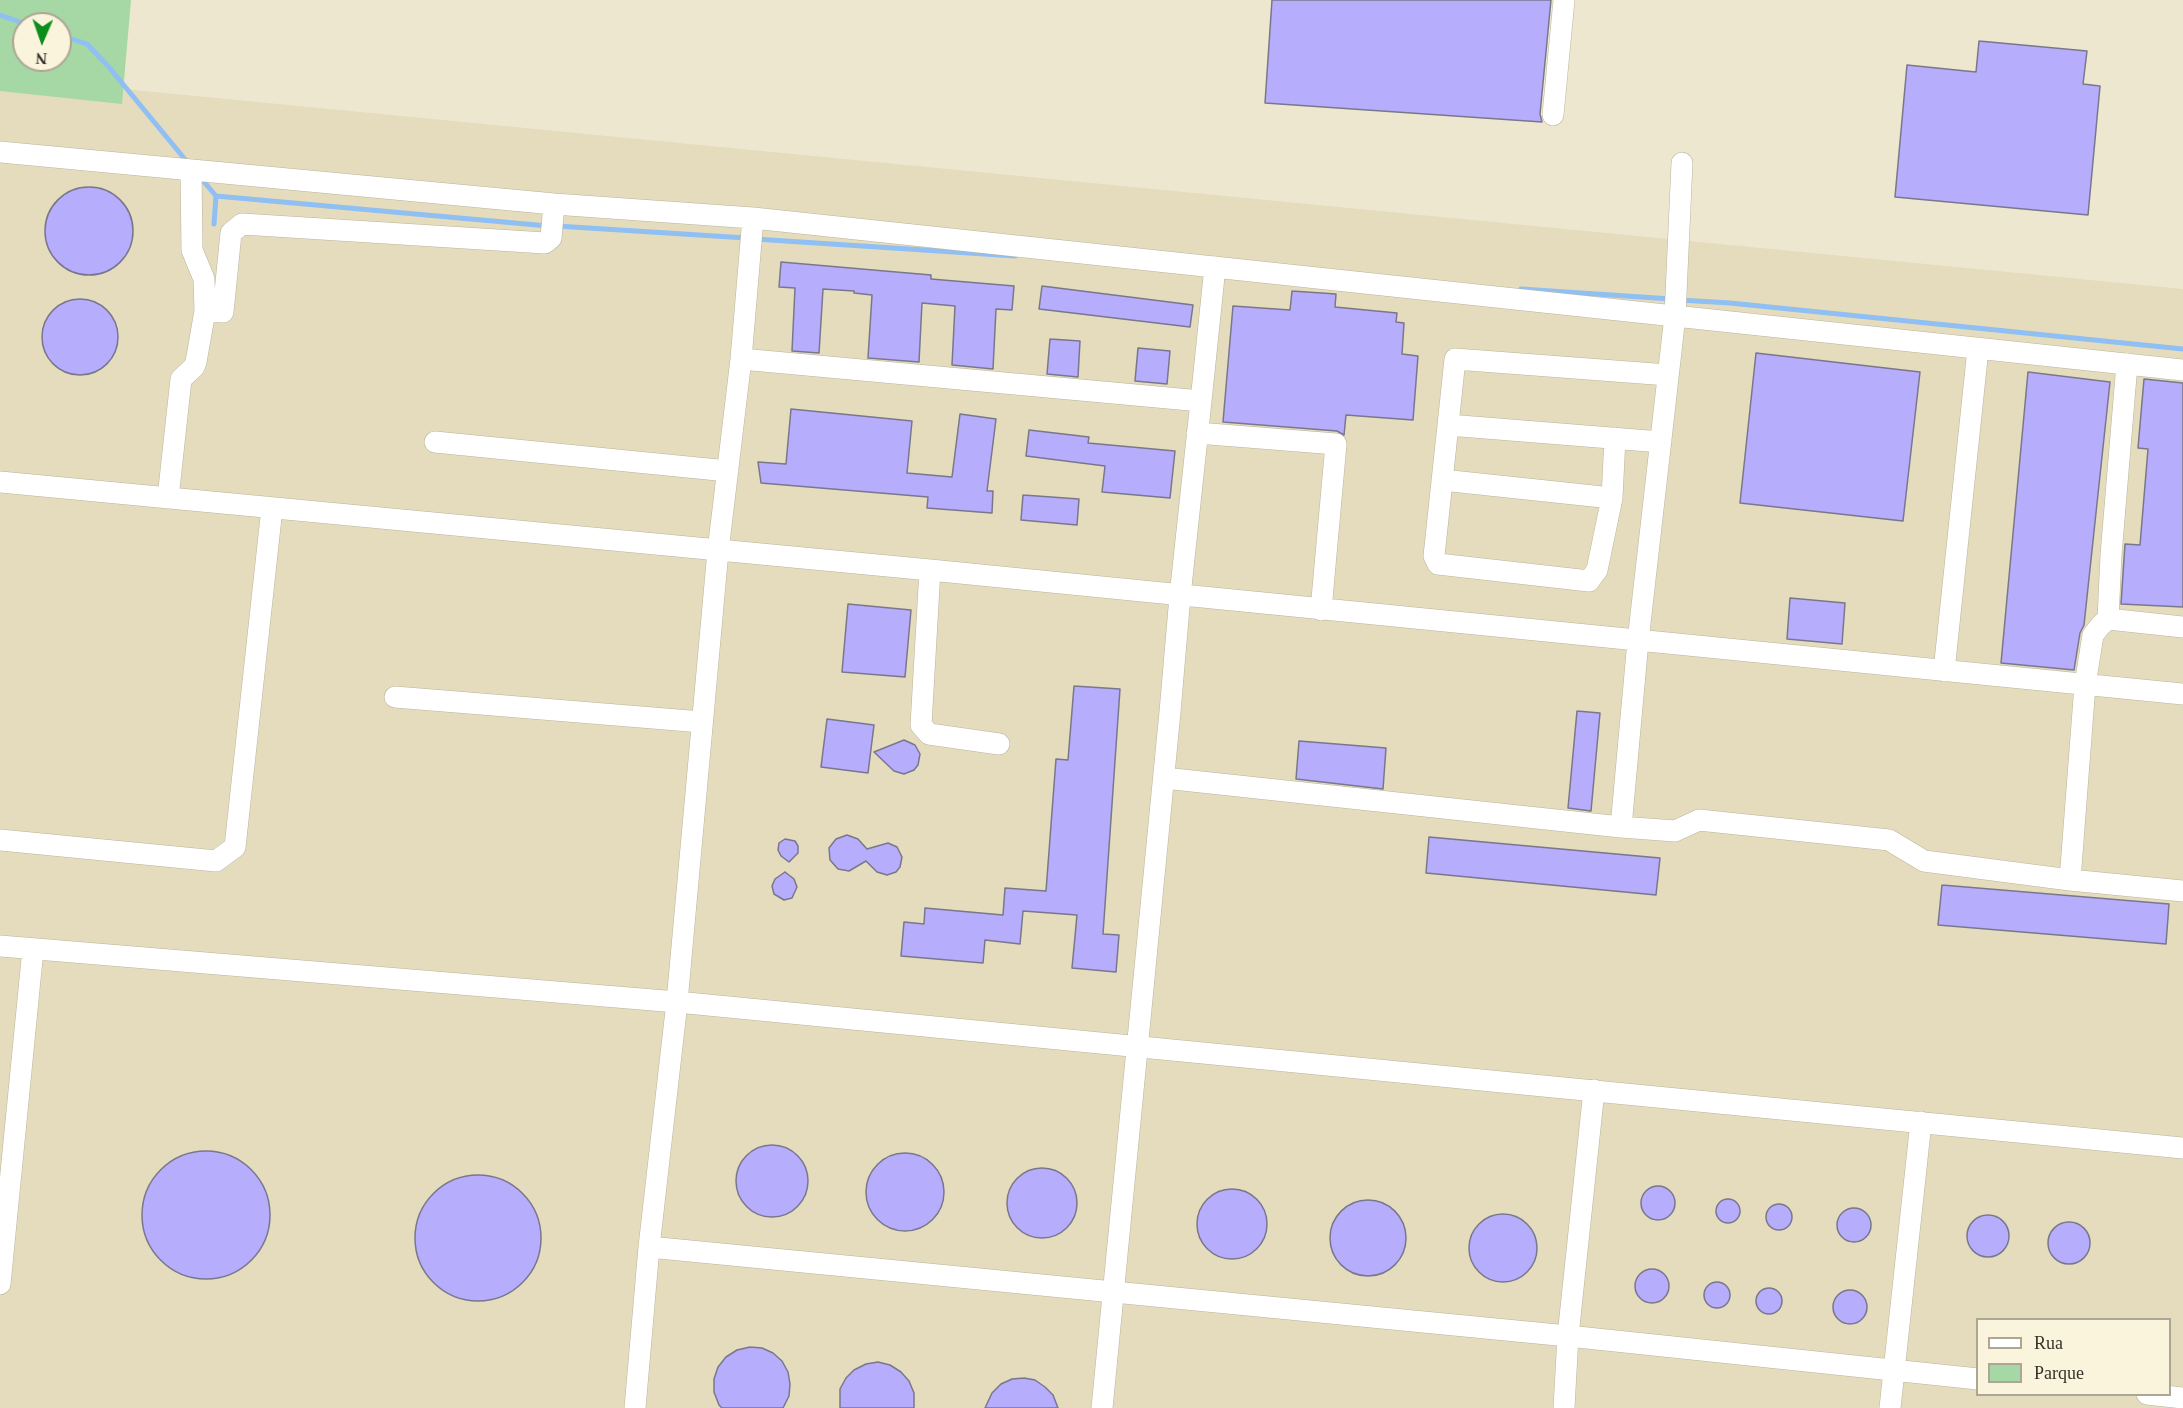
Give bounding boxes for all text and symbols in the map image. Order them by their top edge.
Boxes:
north arrow [12,12,72,72]
text: N [35,50,47,67]
legend [1976,1318,2171,1396]
text: Rua [2034,1333,2063,1353]
text: Parque [2034,1363,2084,1383]

